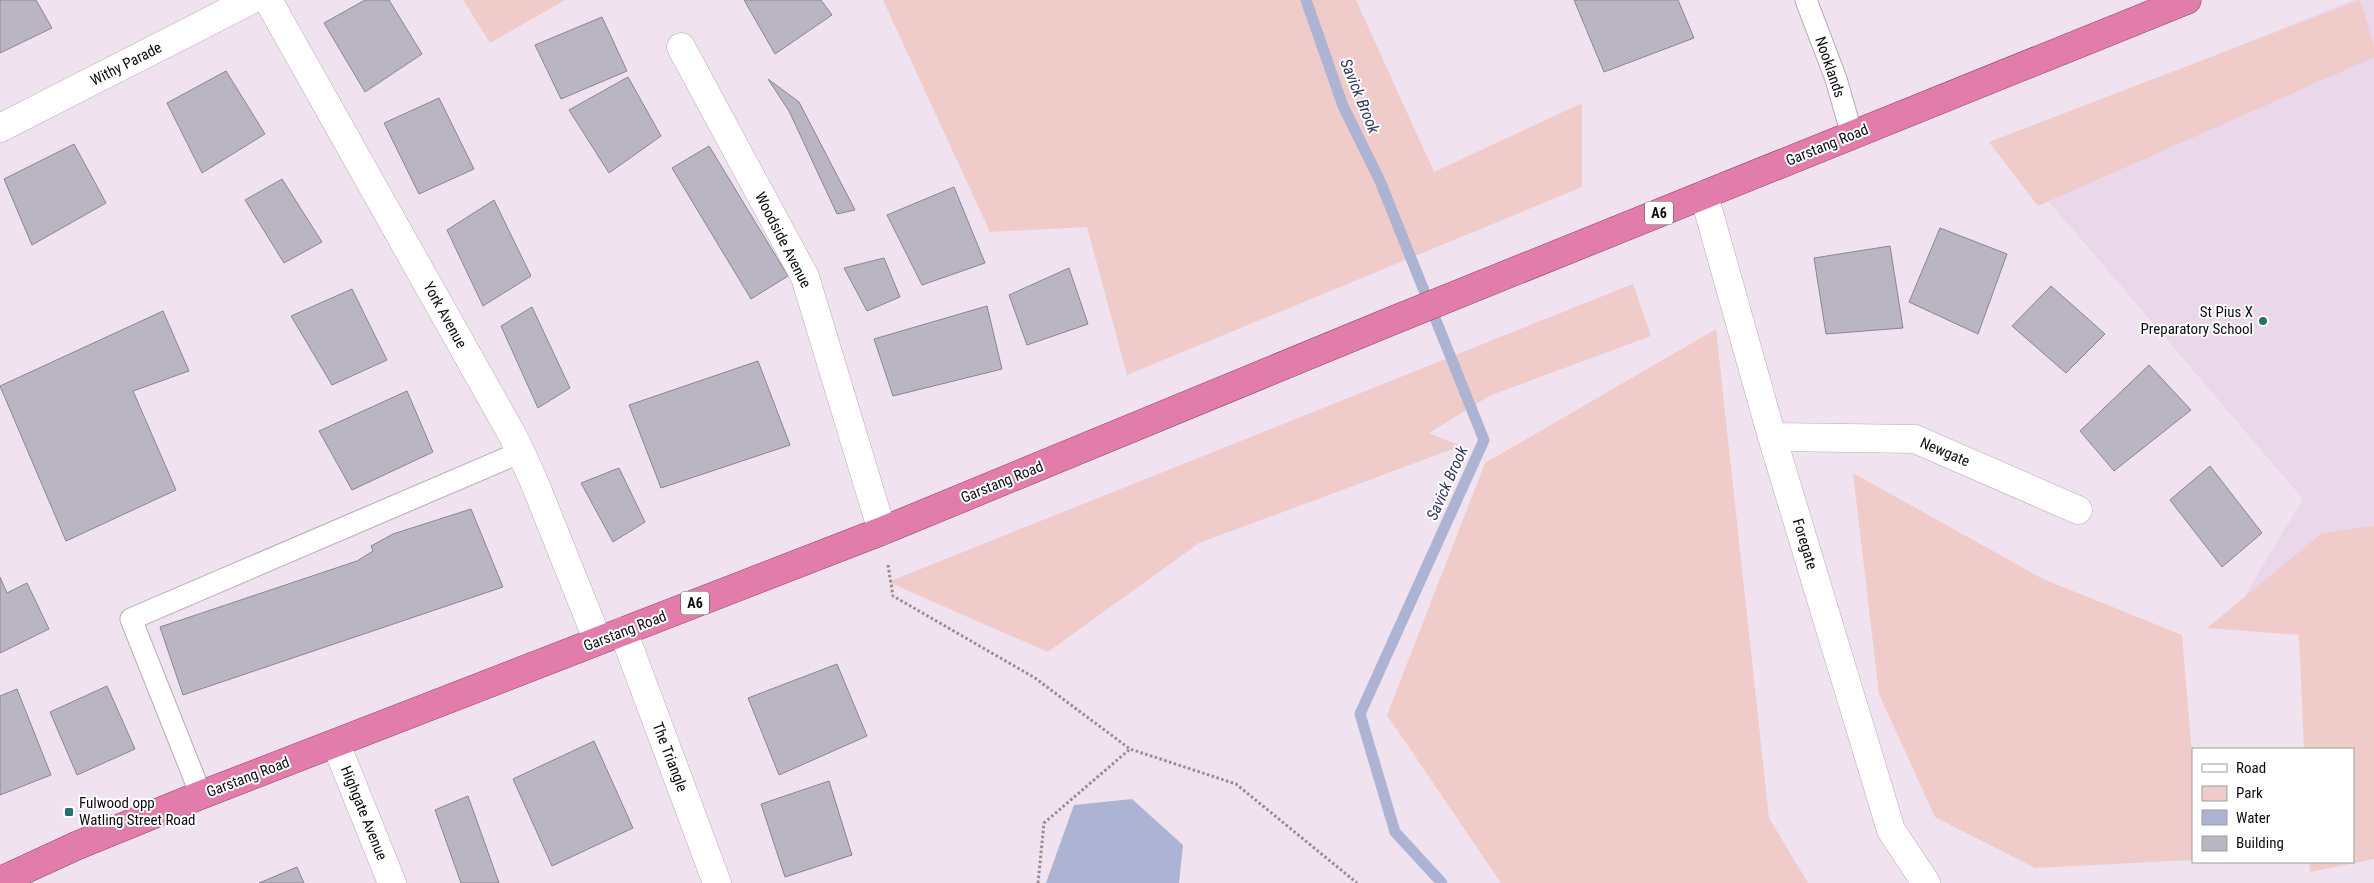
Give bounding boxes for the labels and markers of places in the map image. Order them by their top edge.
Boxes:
place label: St Pius X Preparatory School [2141,303,2253,338]
marker: St Pius X Preparatory School [2257,315,2269,327]
place label: Fulwood opp Watling Street Road [79,794,196,829]
marker: Fulwood opp Watling Street Road [63,806,75,818]

